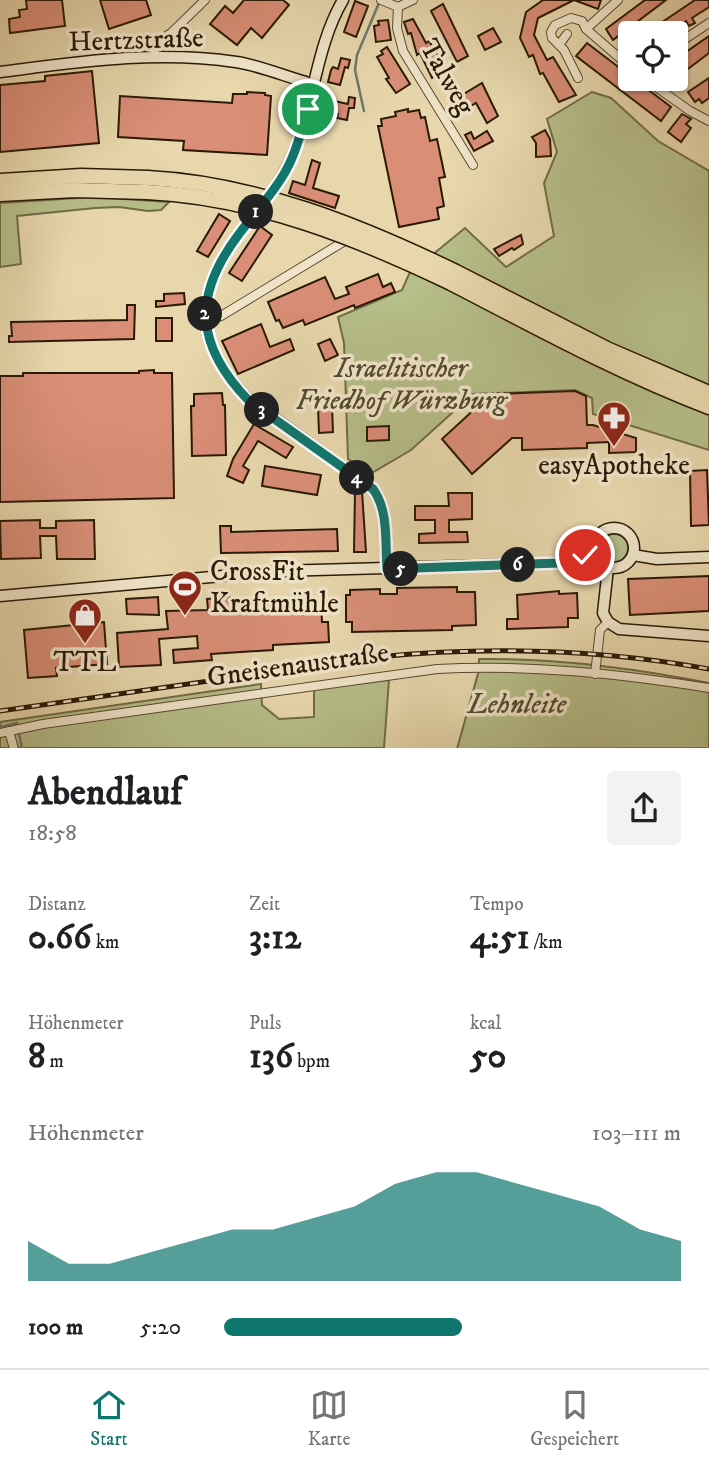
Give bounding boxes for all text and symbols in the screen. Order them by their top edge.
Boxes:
street label: Hertzstraße [68,20,204,60]
map controls [618,21,688,91]
button: locate [618,21,688,91]
street label: Talweg [411,33,483,122]
pin [278,79,338,139]
icon: arrive [289,90,327,128]
pin: 1 [238,194,274,230]
text: 1 [252,200,259,223]
pin: 2 [188,296,222,332]
text: 2 [200,302,209,325]
park label: Israelitischer Friedhof Würzburg [296,351,509,418]
pin: 3 [244,392,280,428]
text: 3 [258,398,265,421]
pharmacy icon: easyApotheke [595,399,633,448]
place label: easyApotheke [538,448,690,483]
pin: 4 [340,461,374,496]
text: 4 [351,466,362,489]
pin [555,525,615,585]
icon: check [566,536,604,574]
pin: 6 [500,548,536,582]
pin: 5 [384,552,418,586]
text: 6 [513,553,522,576]
place label: CrossFit Kraftmühle [210,554,339,621]
text: 5 [396,557,405,580]
sports icon: CrossFit Kraftmühle [166,568,204,617]
shop icon: TTL [66,596,104,645]
street label: Gneisenaustraße [205,635,391,695]
place label: TTL [53,645,117,680]
park label: Lehnleite [466,687,568,722]
text: Abendlauf [28,769,182,817]
button: share [607,771,681,845]
text: 18:58 [28,819,77,848]
text: Distanz [28,893,86,916]
text: Zeit [249,893,280,916]
text: Tempo [470,893,523,916]
text: 0.66 [28,916,92,960]
text: 3:12 [249,916,301,960]
text: 4:51 [470,916,530,960]
text: km [92,931,119,954]
text: /km [530,931,562,954]
text: Höhenmeter [28,1012,124,1035]
text: Puls [249,1012,281,1035]
text: kcal [470,1012,501,1035]
text: 8 [28,1035,46,1079]
text: 136 [249,1035,293,1079]
text: 50 [470,1035,506,1079]
text: m [46,1050,64,1073]
text: bpm [293,1050,330,1073]
text: Höhenmeter [28,1119,144,1148]
text: 103–111 m [592,1119,681,1148]
text: 100 m [28,1313,83,1342]
text: 5:20 [140,1313,181,1342]
tab: Start [90,1386,128,1451]
tab: Karte [308,1386,350,1451]
tab: Gespeichert [530,1386,619,1451]

